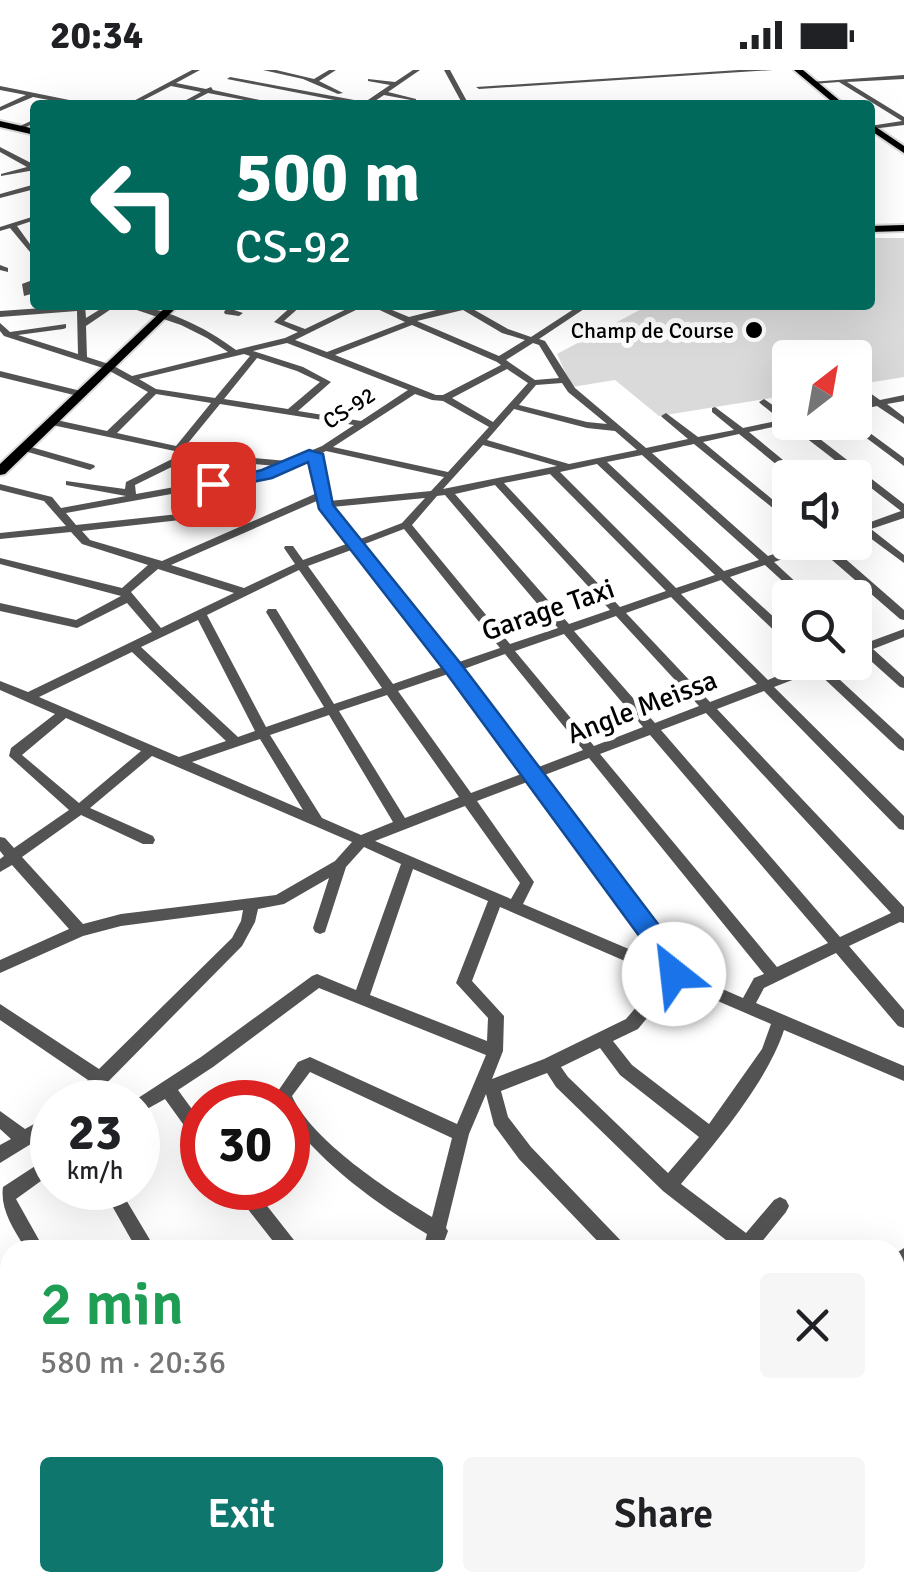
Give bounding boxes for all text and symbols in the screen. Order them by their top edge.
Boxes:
text: 20:34 [50,12,143,59]
text: 500 m [235,134,420,220]
icon: left [70,140,200,270]
text: CS-92 [235,220,352,275]
place label: Champ de Course [571,317,734,344]
marker: Champ de Course [743,319,765,341]
north arrow [772,340,872,440]
map controls [772,340,872,680]
street label: CS-92 [318,381,380,435]
pin [171,442,256,527]
icon: arrive [186,457,241,512]
button: sound [772,460,872,560]
street label: Garage Taxi [477,571,619,649]
button: search [772,580,872,680]
street label: Angle Meissa [562,663,722,751]
position arrow [622,922,726,1026]
speed limit sign: 30 [180,1080,310,1210]
text: 23 [68,1102,122,1164]
text: km/h [67,1155,123,1186]
text: 2 min [40,1268,184,1342]
button: close [760,1273,865,1378]
text: 580 m · 20:36 [40,1343,226,1382]
button: Exit [40,1457,443,1572]
button: Share [463,1457,865,1572]

